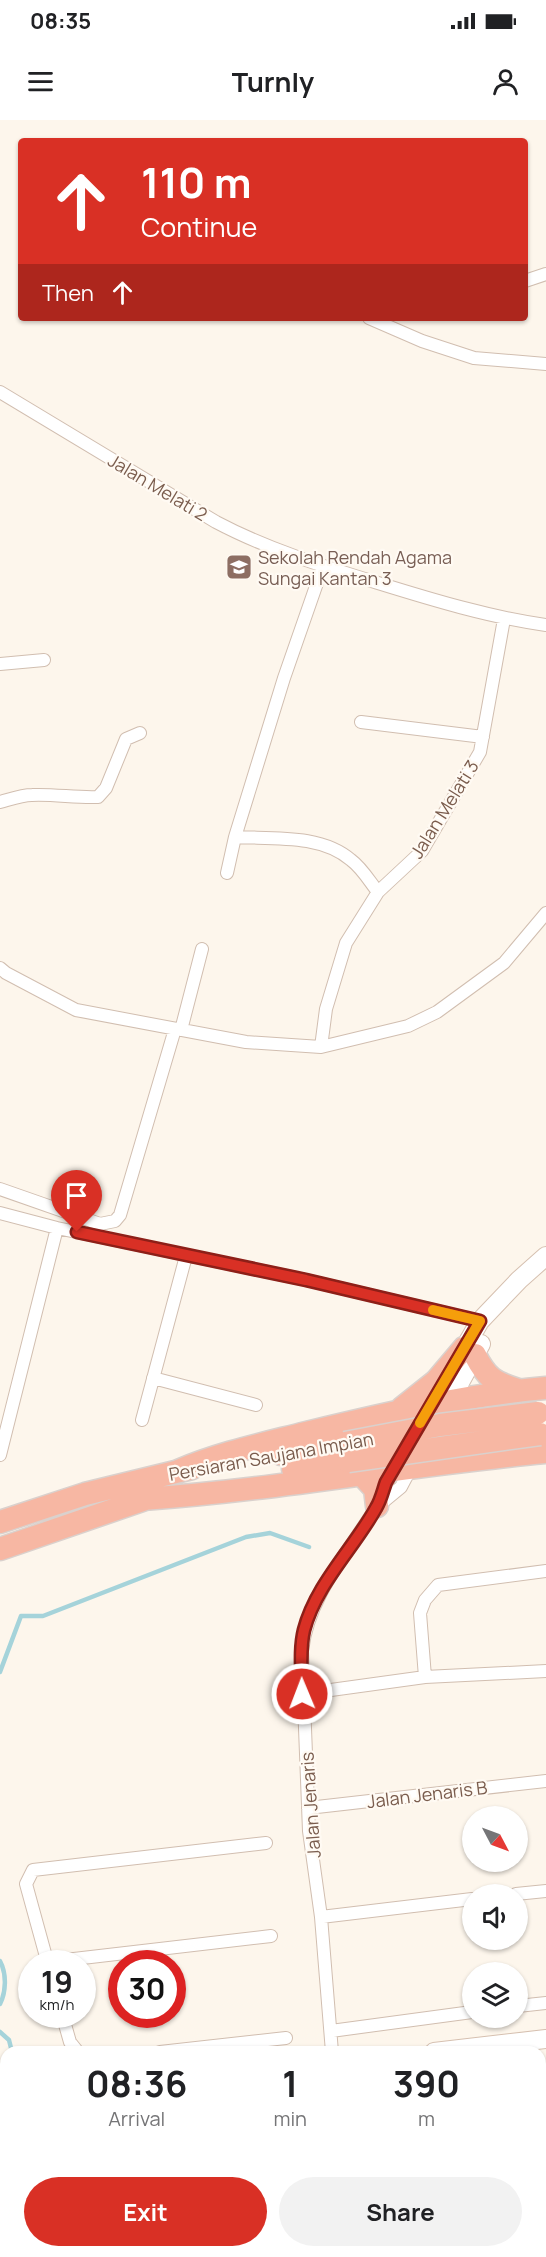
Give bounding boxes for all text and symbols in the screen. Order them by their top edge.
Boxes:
text: 08:35 [30,6,91,36]
text: Turnly [232,63,314,100]
icon: menu [24,65,57,98]
icon: person [489,65,522,98]
text: 110 m [141,153,252,211]
icon: ahead [42,162,120,240]
text: Continue [141,208,257,245]
icon: ahead [106,276,139,309]
text: Then [42,278,94,308]
street label: Jalan Melati 2 [104,448,212,526]
place label: Sekolah Rendah Agama Sungai Kantan 3 [258,545,452,590]
school or university icon: Sekolah Rendah Agama Sungai Kantan 3 [224,552,254,582]
street label: Jalan Melati 3 [404,755,484,863]
pin [51,1170,102,1232]
icon: arrive [60,1179,93,1212]
street label: Persiaran Saujana Impian [167,1426,375,1486]
position arrow [270,1662,334,1726]
street label: Jalan Jenaris [294,1751,326,1859]
street label: Jalan Jenaris B [366,1775,488,1813]
north arrow [462,1806,528,1872]
map controls [462,1806,528,2028]
button: sound [462,1884,528,1950]
speed limit sign: 30 [108,1950,186,2028]
text: 19 [41,1961,73,2002]
button: layers [462,1962,528,2028]
text: km/h [40,1994,74,2015]
text: 08:36 [86,2059,187,2108]
text: 1 [282,2059,298,2108]
text: 390 [393,2059,460,2108]
text: Arrival [108,2105,165,2132]
text: min [273,2105,307,2132]
text: m [418,2105,435,2132]
button: Exit [24,2177,267,2246]
button: Share [279,2177,522,2246]

